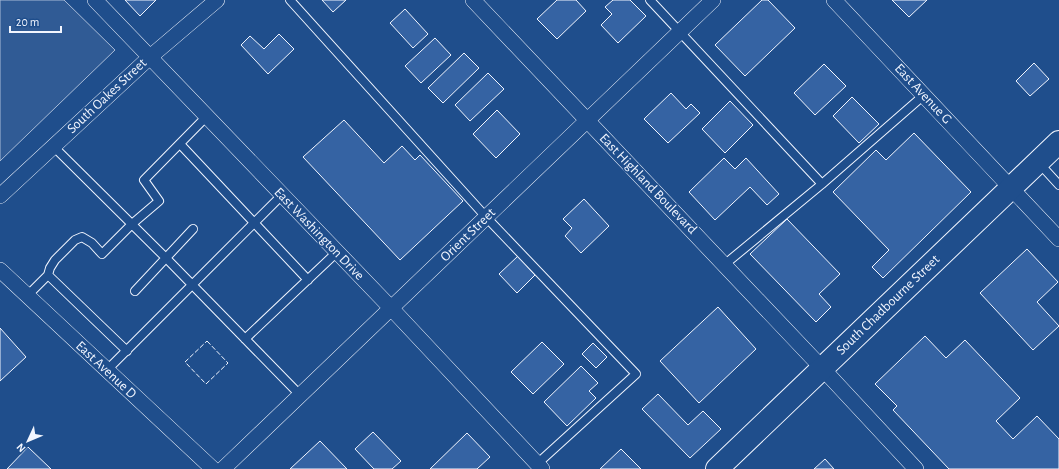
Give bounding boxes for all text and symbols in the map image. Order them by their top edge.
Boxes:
scale bar [10,8,61,34]
text: 20 m [16,16,39,28]
street label: South Oakes Street [65,55,150,136]
street label: East Avenue G [892,61,954,127]
street label: East Highland Boulevard [597,131,699,237]
street label: East Washington Drive [271,185,367,283]
street label: Orient Street [438,205,498,264]
street label: South Chadbourne Street [834,252,943,358]
street label: East Avenue D [73,339,139,401]
north arrow [8,421,48,461]
text: N [15,441,28,454]

